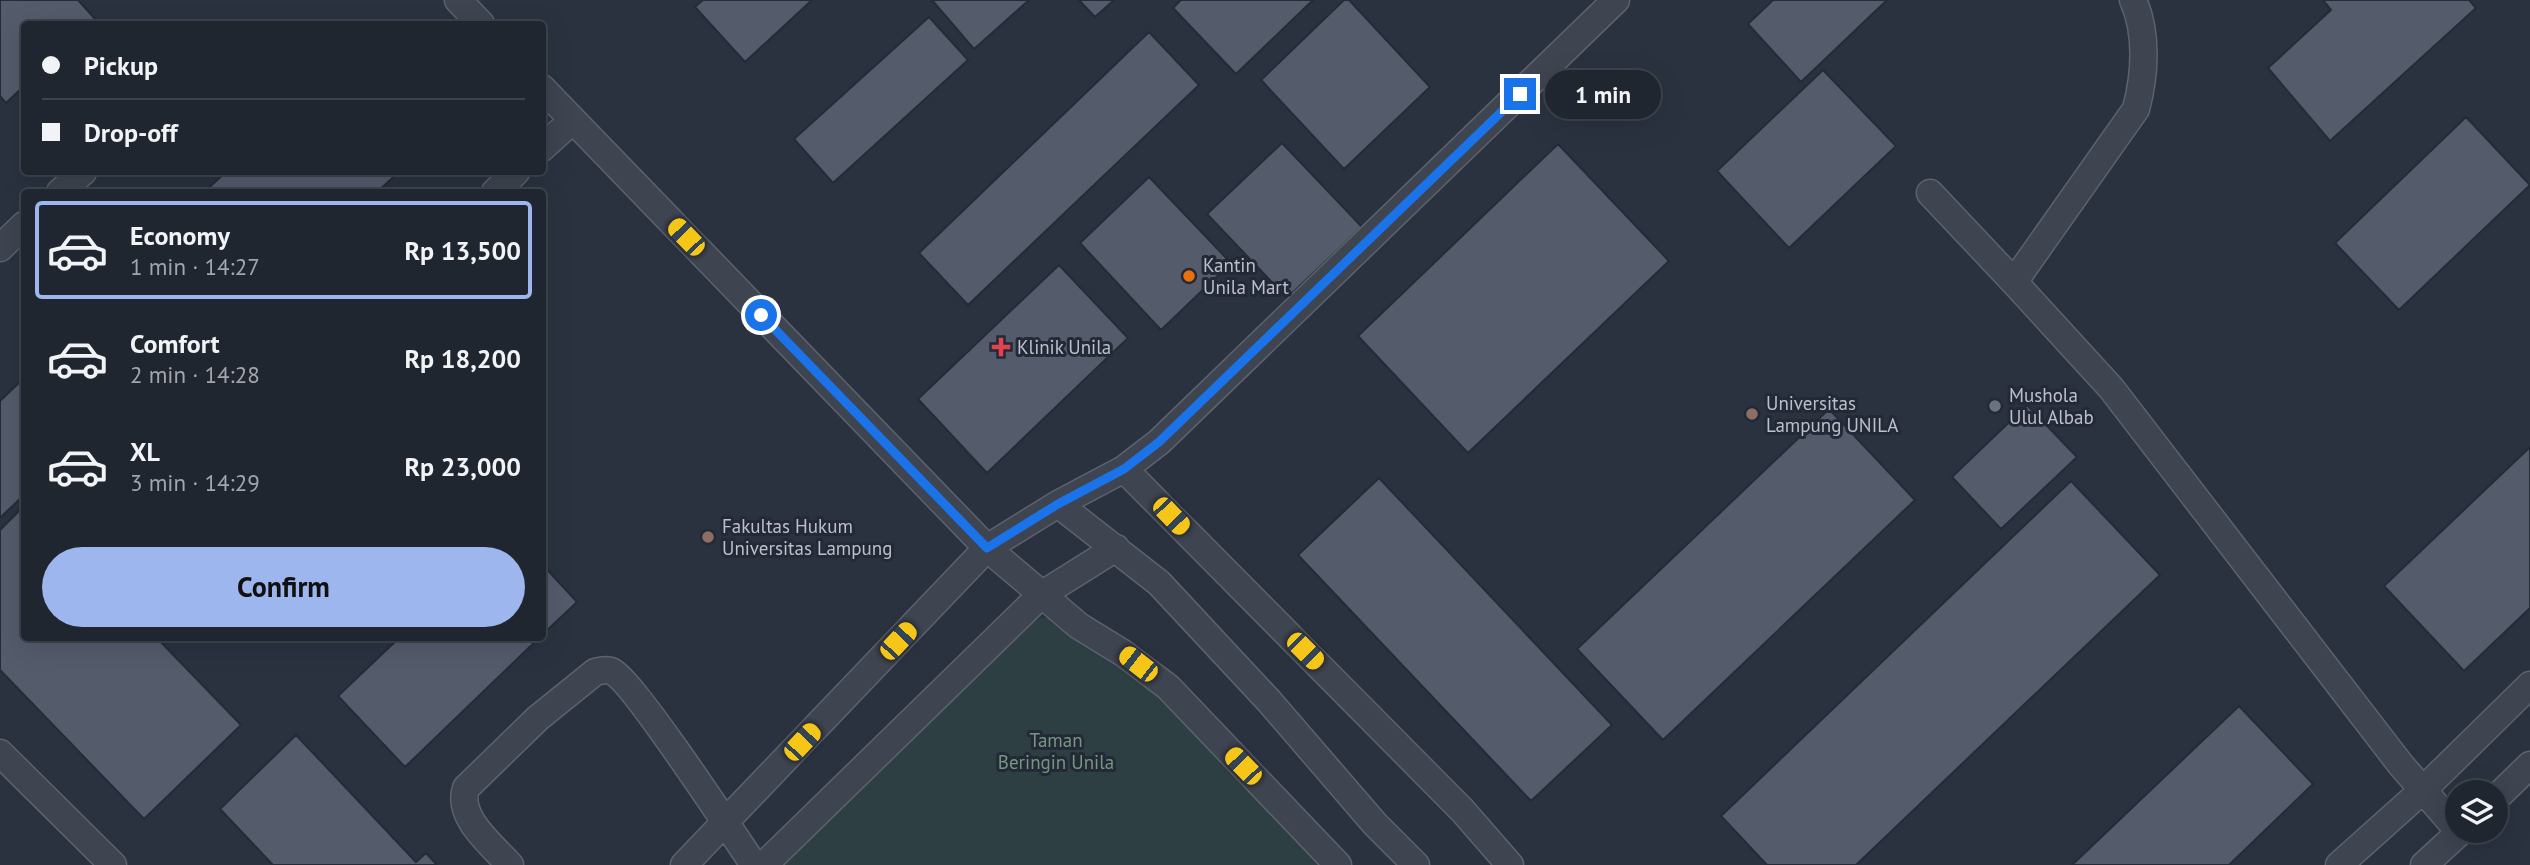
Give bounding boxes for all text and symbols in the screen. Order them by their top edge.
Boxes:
text: Pickup [84,49,158,82]
callout: 1 min [1544,70,1660,119]
route end [1504,78,1536,110]
text: 1 min [1575,80,1631,109]
text: Drop-off [84,116,178,149]
car [664,215,709,259]
icon: car [46,219,109,282]
text: Economy [130,219,230,252]
text: Rp 13,500 [404,234,521,267]
text: 1 min · 14:27 [130,252,260,281]
place label: Kantin Unila Mart [1203,253,1289,299]
marker: Kantin Unila Mart [1181,268,1197,284]
route start [745,299,777,331]
icon: car [46,327,109,390]
text: Comfort [130,327,220,360]
place label: Klinik Unila [1017,335,1111,359]
marker: Klinik Unila [991,337,1011,357]
text: Rp 18,200 [404,342,521,375]
text: 2 min · 14:28 [130,360,260,389]
place label: Mushola Ulul Albab [2009,383,2094,429]
place label: Universitas Lampung UNILA [1766,391,1898,437]
marker: Mushola Ulul Albab [1987,398,2003,414]
marker: Universitas Lampung UNILA [1744,406,1760,422]
icon: car [46,435,109,498]
text: XL [130,435,160,468]
text: Rp 23,000 [404,450,521,483]
text: 3 min · 14:29 [130,468,260,497]
car [1149,494,1194,538]
place label: Fakultas Hukum Universitas Lampung [722,514,892,560]
marker: Fakultas Hukum Universitas Lampung [700,529,716,545]
button: Confirm [42,547,525,627]
car [876,618,921,664]
car [1283,629,1328,673]
car [1115,643,1162,685]
car [780,719,825,765]
park label: Taman Beringin Unila [998,728,1114,774]
car [1221,744,1266,788]
map controls [2445,780,2508,843]
button: layers [2445,780,2508,843]

